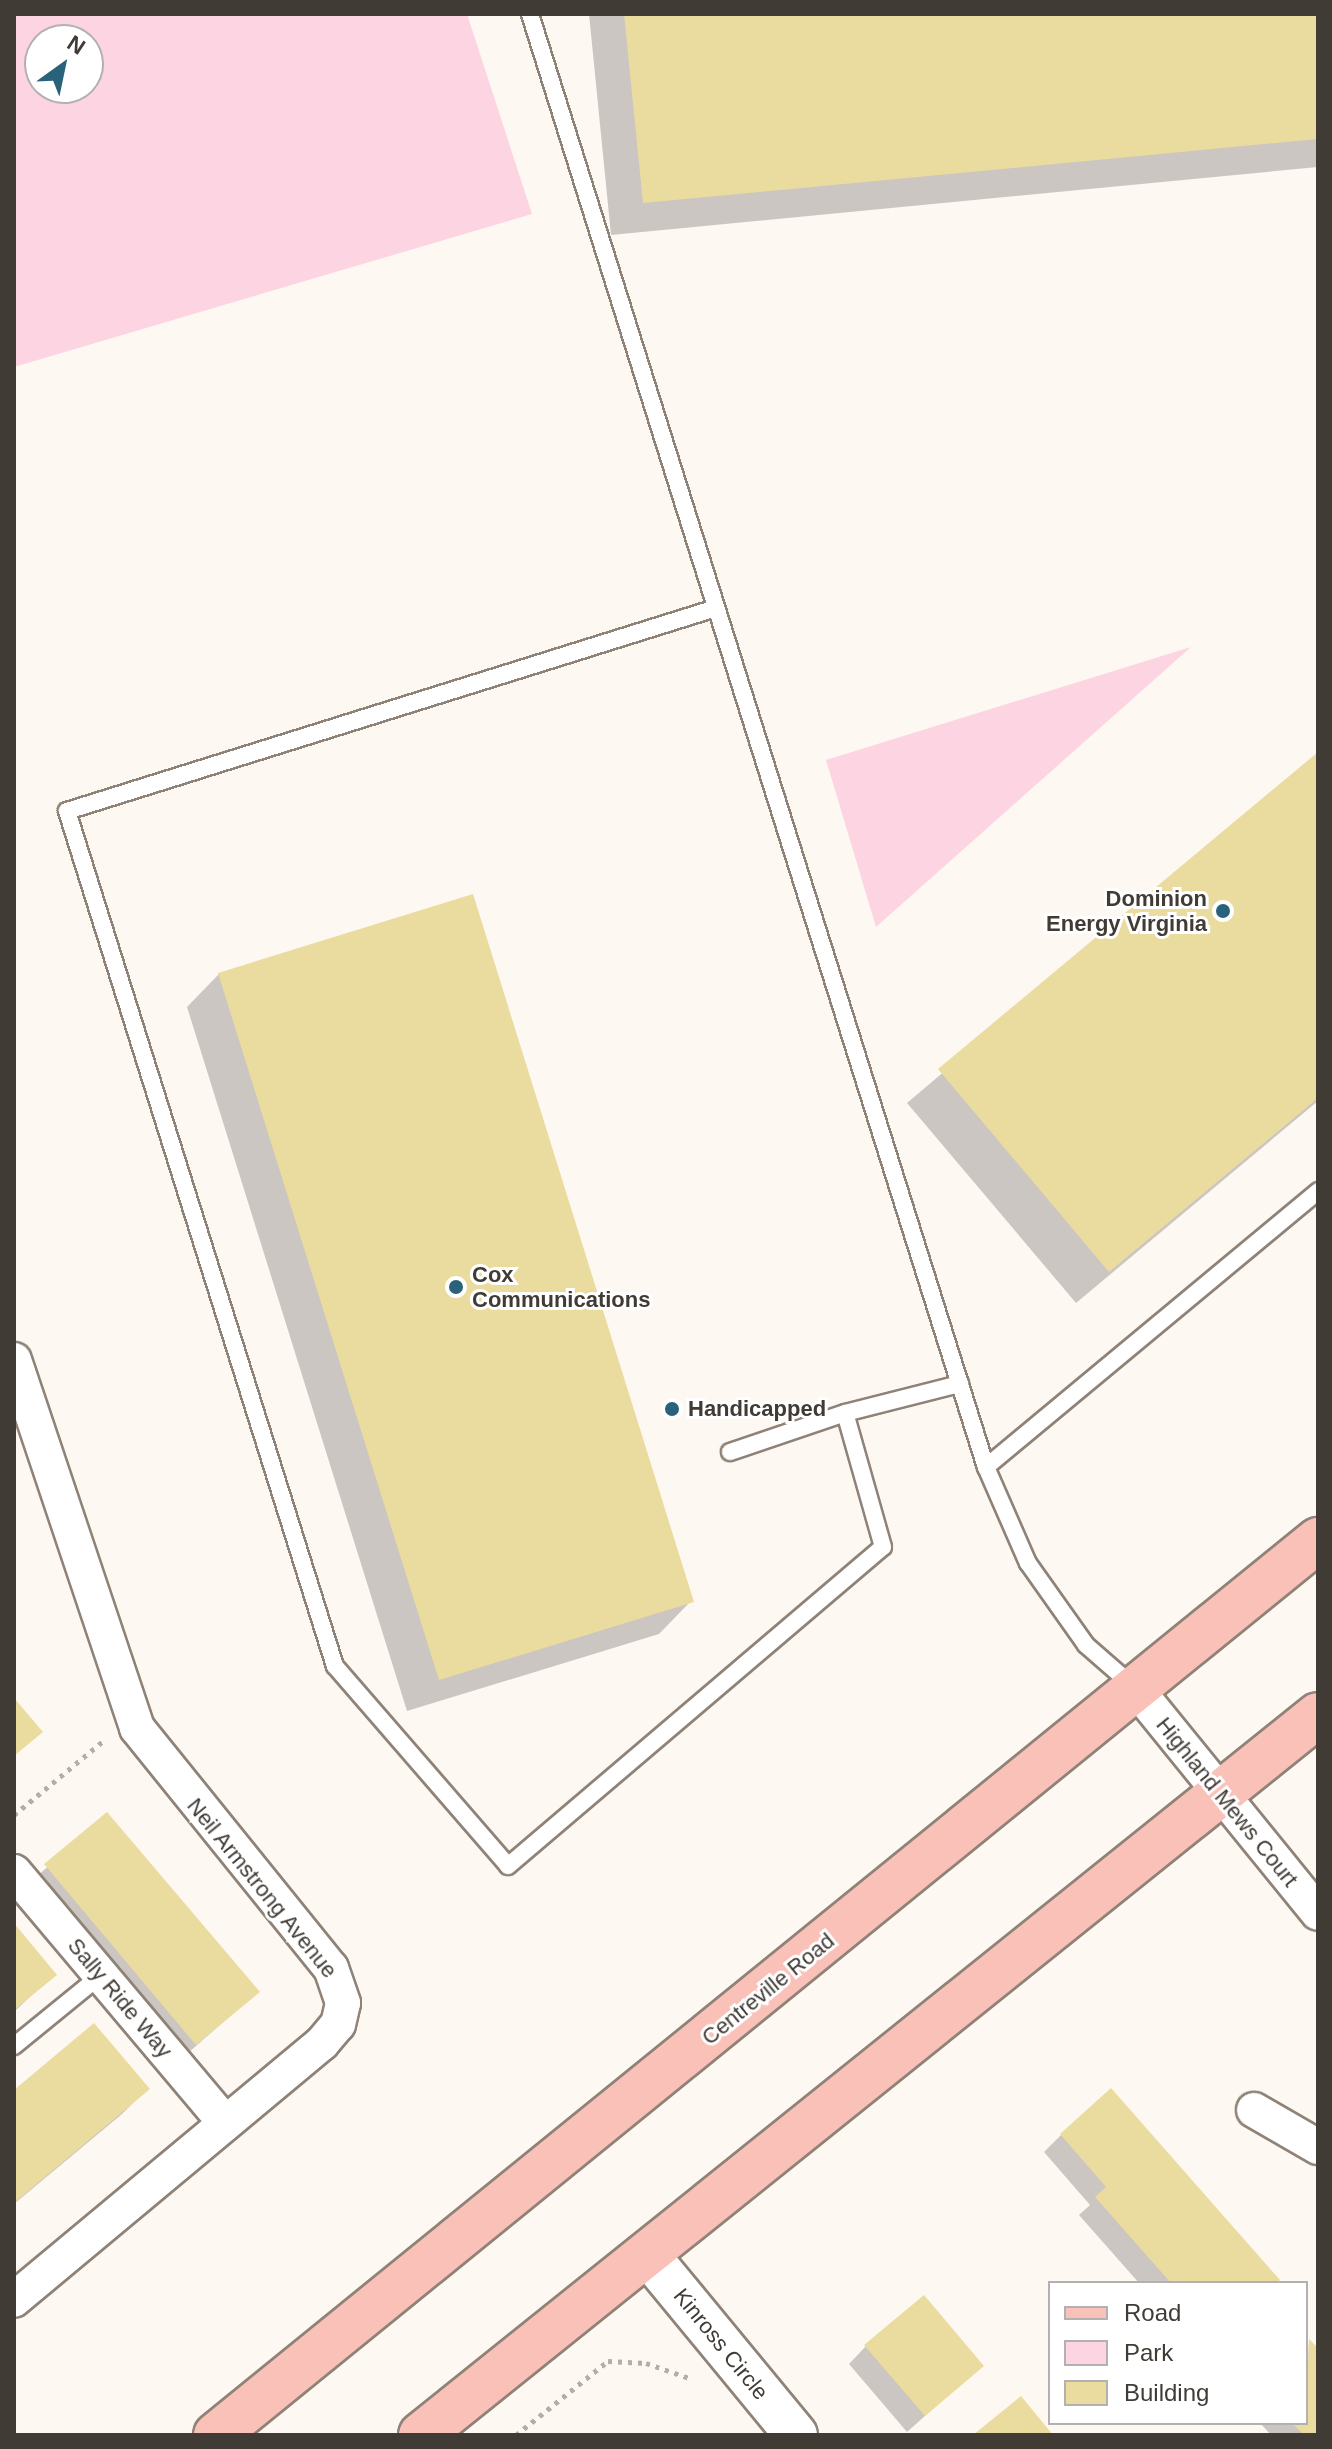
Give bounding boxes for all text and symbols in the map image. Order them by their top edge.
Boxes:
north arrow [24,24,104,104]
text: N [63,30,90,60]
place label: Dominion Energy Virginia [1046,885,1207,936]
marker: Dominion Energy Virginia [1214,902,1232,920]
place label: Cox Communications [472,1261,650,1312]
marker: Cox Communications [447,1278,465,1296]
place label: Handicapped [688,1396,826,1422]
marker: Handicapped [663,1400,681,1418]
street label: Highland Mews Court [1151,1712,1303,1892]
street label: Neil Armstrong Avenue [181,1792,343,1984]
street label: Centreville Road [696,1928,840,2050]
street label: Sally Ride Way [62,1933,178,2063]
legend [1048,2281,1308,2425]
street label: Kinross Circle [668,2283,774,2405]
text: Road [1124,2299,1181,2326]
text: Park [1124,2339,1173,2366]
text: Building [1124,2379,1209,2406]

